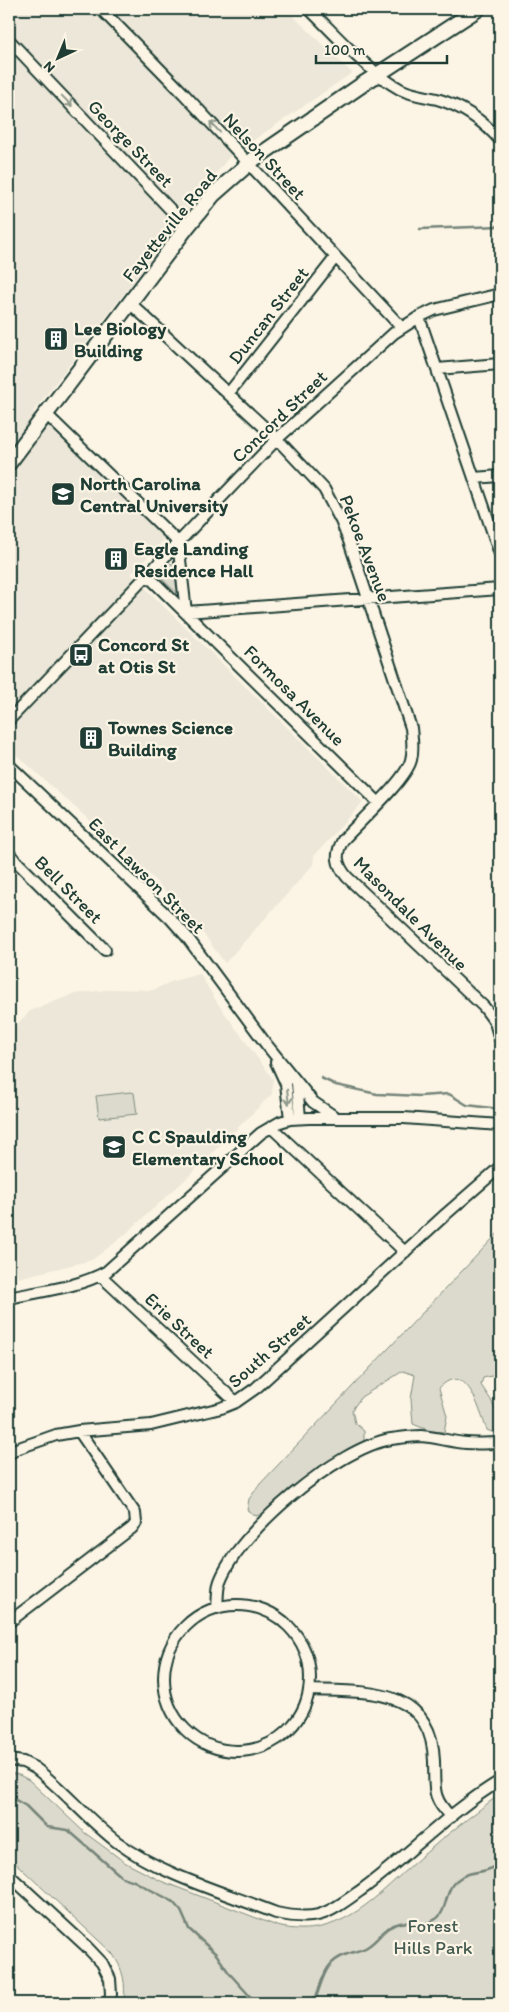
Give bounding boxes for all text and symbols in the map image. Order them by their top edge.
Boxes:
north arrow [32,32,82,82]
scale bar [316,32,448,64]
text: 100 m [324,41,366,59]
text: N [40,58,59,76]
one-way arrow [61,95,73,107]
street label: George Street [83,95,178,192]
street label: Nelson Street [218,108,311,205]
one-way arrow [209,121,221,134]
street label: Fayetteville Road [117,164,222,286]
street label: Duncan Street [223,262,314,369]
place label: Lee Biology Building [74,317,167,362]
building icon: Lee Biology Building [43,326,69,352]
street label: Concord Street [227,365,332,468]
place label: North Carolina Central University [80,472,228,517]
school or university icon: North Carolina Central University [50,481,76,507]
street label: Pekoe Avenue [335,492,396,605]
place label: Eagle Landing Residence Hall [134,537,254,582]
building icon: Eagle Landing Residence Hall [103,546,129,572]
place label: Concord St at Otis St [98,633,190,678]
street label: Formosa Avenue [239,640,350,751]
bus stop icon: Concord St at Otis St [68,642,94,668]
place label: Townes Science Building [107,716,233,761]
building icon: Townes Science Building [78,725,104,751]
street label: East Lawson Street [84,812,210,938]
street label: Bell Street [30,850,108,928]
street label: Masondale Avenue [349,851,473,975]
one-way arrow [283,1088,293,1104]
place label: C C Spaulding Elementary School [132,1125,284,1170]
school or university icon: C C Spaulding Elementary School [101,1134,127,1160]
street label: Erie Street [140,1287,219,1363]
street label: South Street [223,1308,316,1393]
park label: Forest Hills Park [393,1914,473,1959]

